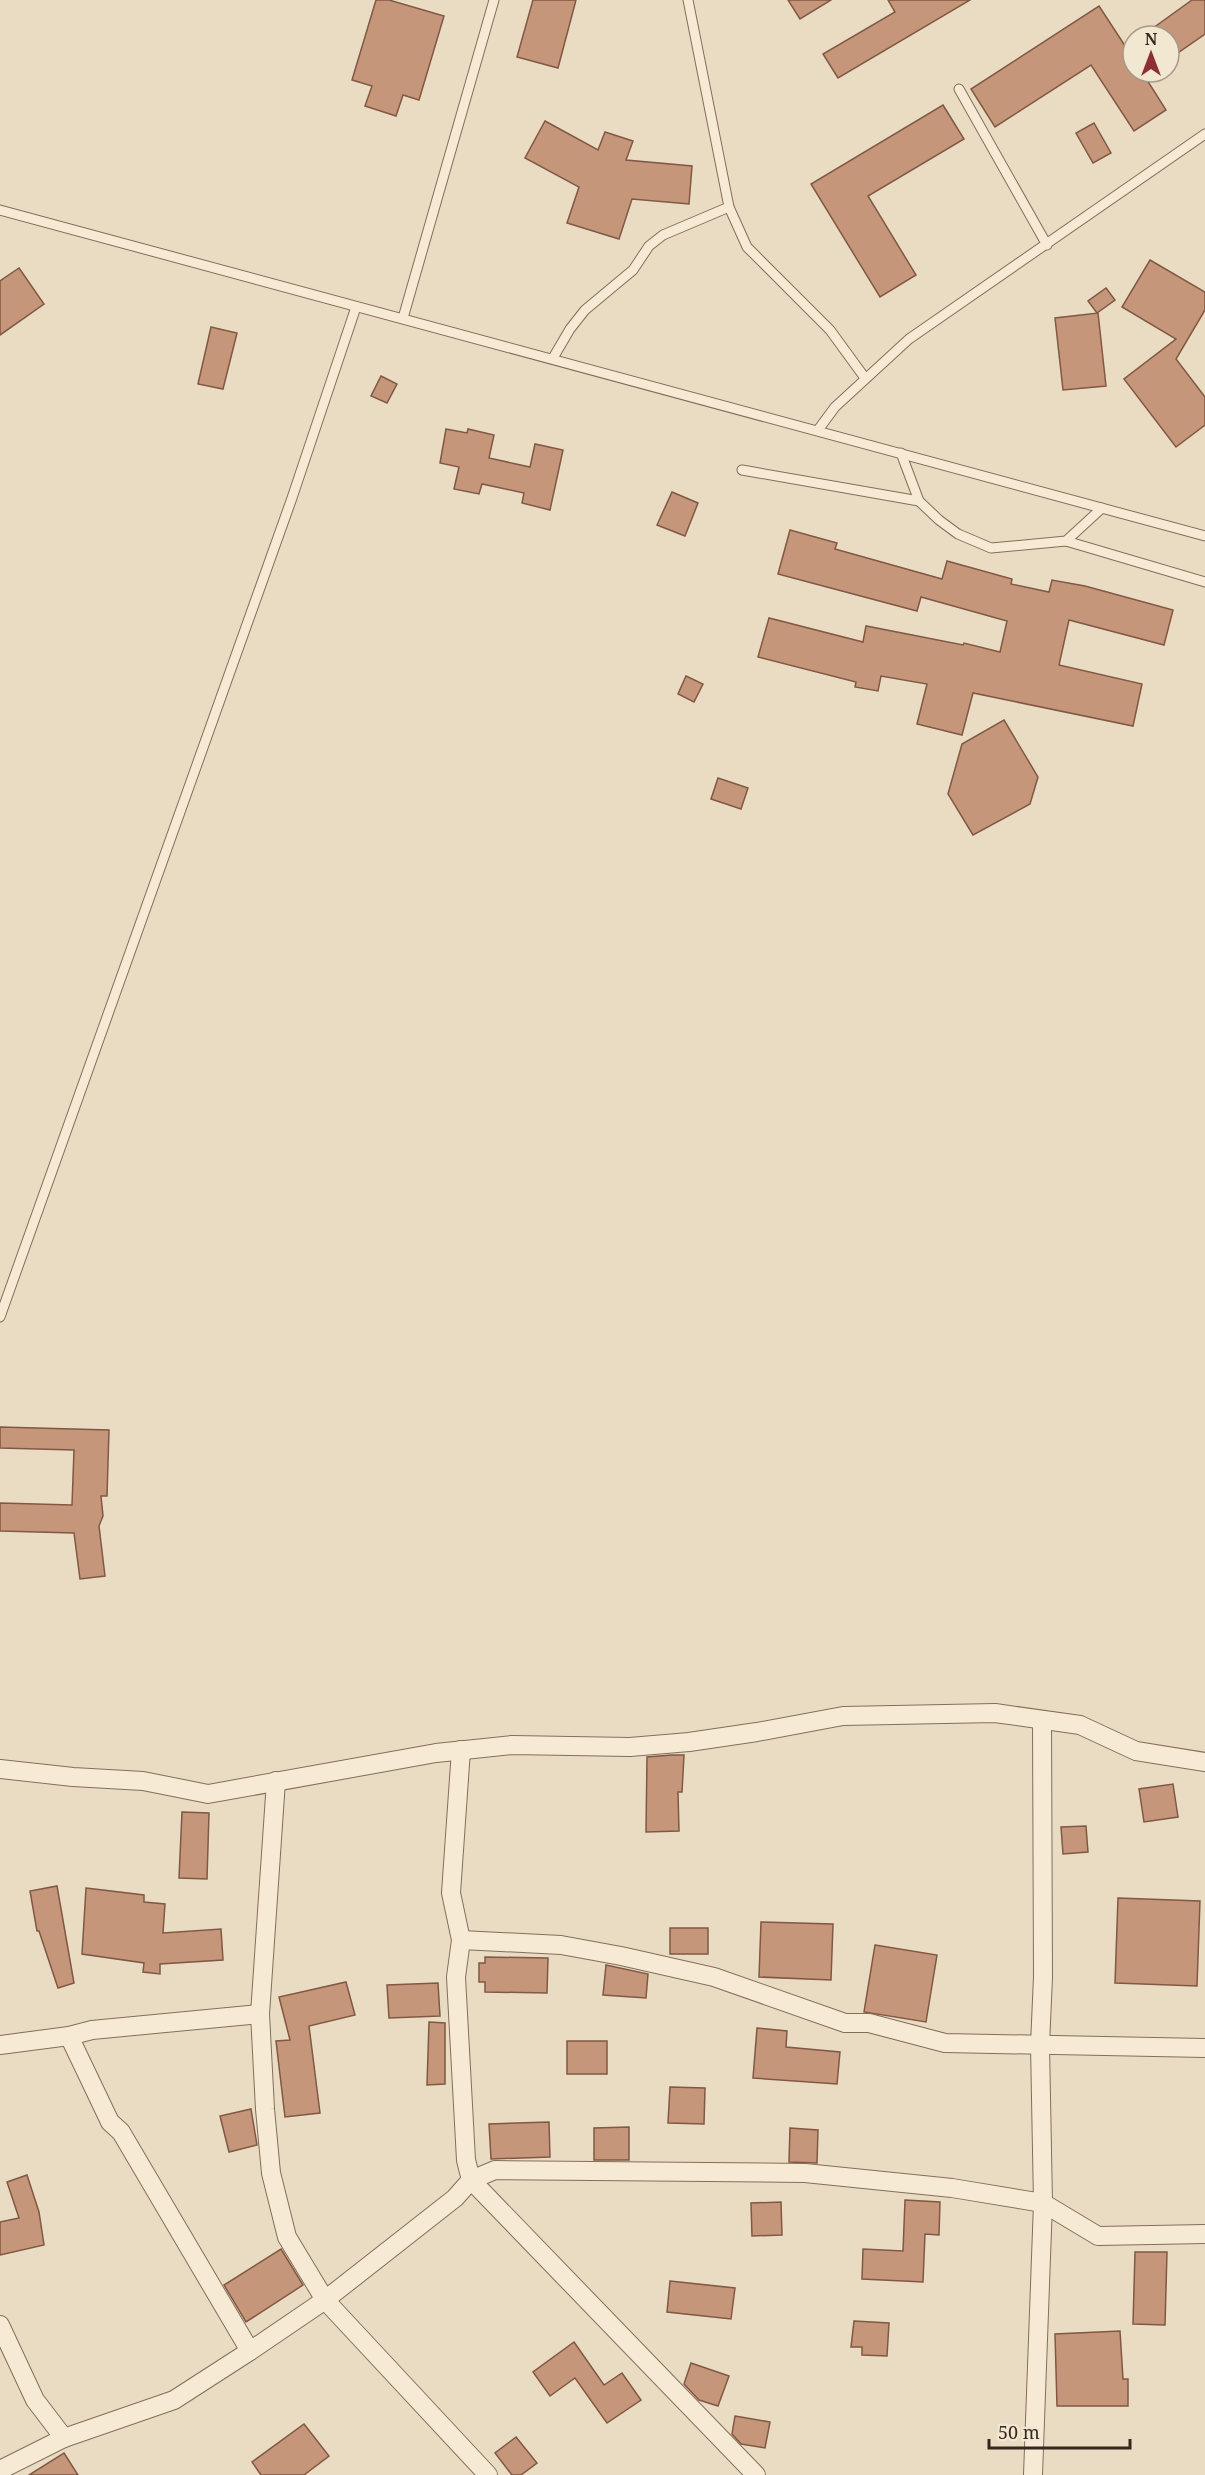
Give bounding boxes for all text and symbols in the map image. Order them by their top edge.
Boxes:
north arrow [1121,24,1181,84]
text: N [1145,28,1158,50]
scale bar [989,2412,1130,2450]
text: 50 m [998,2420,1040,2444]

